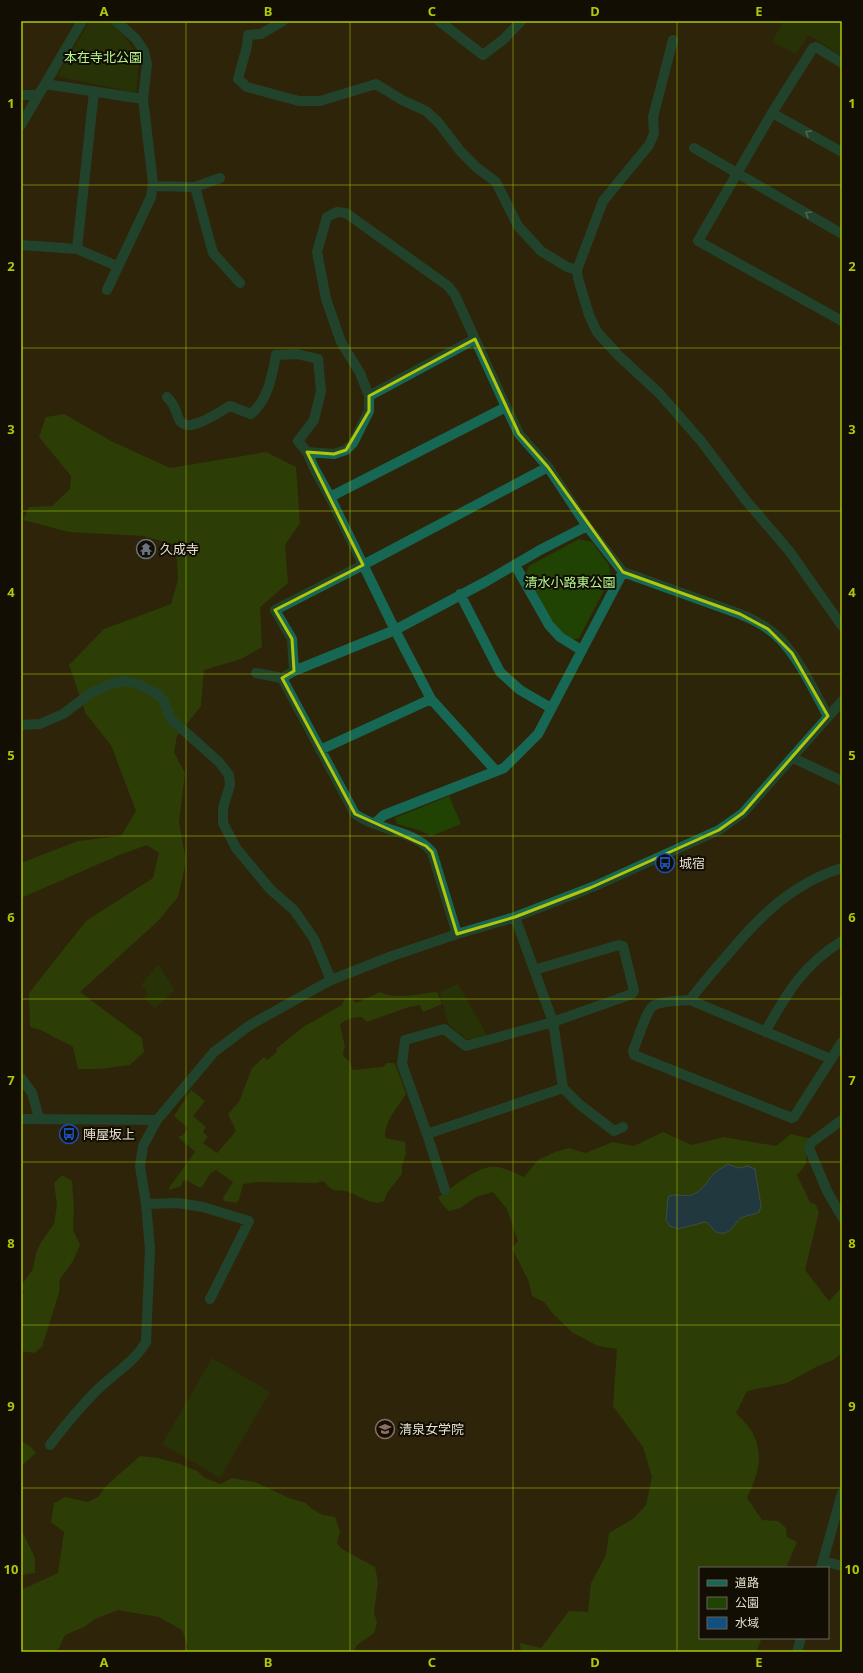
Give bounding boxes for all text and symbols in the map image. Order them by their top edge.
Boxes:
text: A [100,2,109,20]
text: B [264,2,272,20]
text: C [428,2,436,20]
text: D [590,2,600,20]
text: E [755,2,763,20]
park label: 本在寺北公園 [64,48,142,66]
text: 1 [7,94,15,112]
text: 1 [848,94,856,112]
one-way arrow [805,131,812,138]
one-way arrow [805,211,812,218]
text: 2 [7,257,15,275]
text: 2 [848,257,856,275]
text: 3 [7,420,15,438]
text: 3 [848,420,856,438]
temple icon: 久成寺 [135,538,157,560]
place label: 久成寺 [160,540,199,558]
park label: 清水小路東公園 [524,573,616,591]
text: 4 [7,583,15,601]
text: 4 [848,583,856,601]
text: 5 [7,746,15,764]
text: 5 [848,746,856,764]
bus stop icon: 城宿 [654,852,676,874]
place label: 城宿 [679,854,705,872]
text: 6 [7,908,15,926]
text: 6 [848,908,856,926]
text: 7 [7,1071,15,1089]
text: 7 [848,1071,856,1089]
bus stop icon: 陣屋坂上 [58,1123,80,1145]
place label: 陣屋坂上 [83,1125,135,1143]
text: 8 [7,1234,15,1252]
text: 8 [848,1234,856,1252]
text: 9 [7,1397,15,1415]
text: 9 [848,1397,856,1415]
school or university icon: 清泉女学院 [374,1418,396,1440]
place label: 清泉女学院 [399,1420,464,1438]
text: 10 [4,1560,18,1578]
text: 10 [845,1560,859,1578]
legend [699,1567,829,1639]
text: 道路 [735,1574,759,1591]
text: 公園 [735,1594,759,1611]
text: 水域 [735,1614,759,1631]
text: A [100,1653,109,1671]
text: B [264,1653,272,1671]
text: C [428,1653,436,1671]
text: D [590,1653,600,1671]
text: E [755,1653,763,1671]

